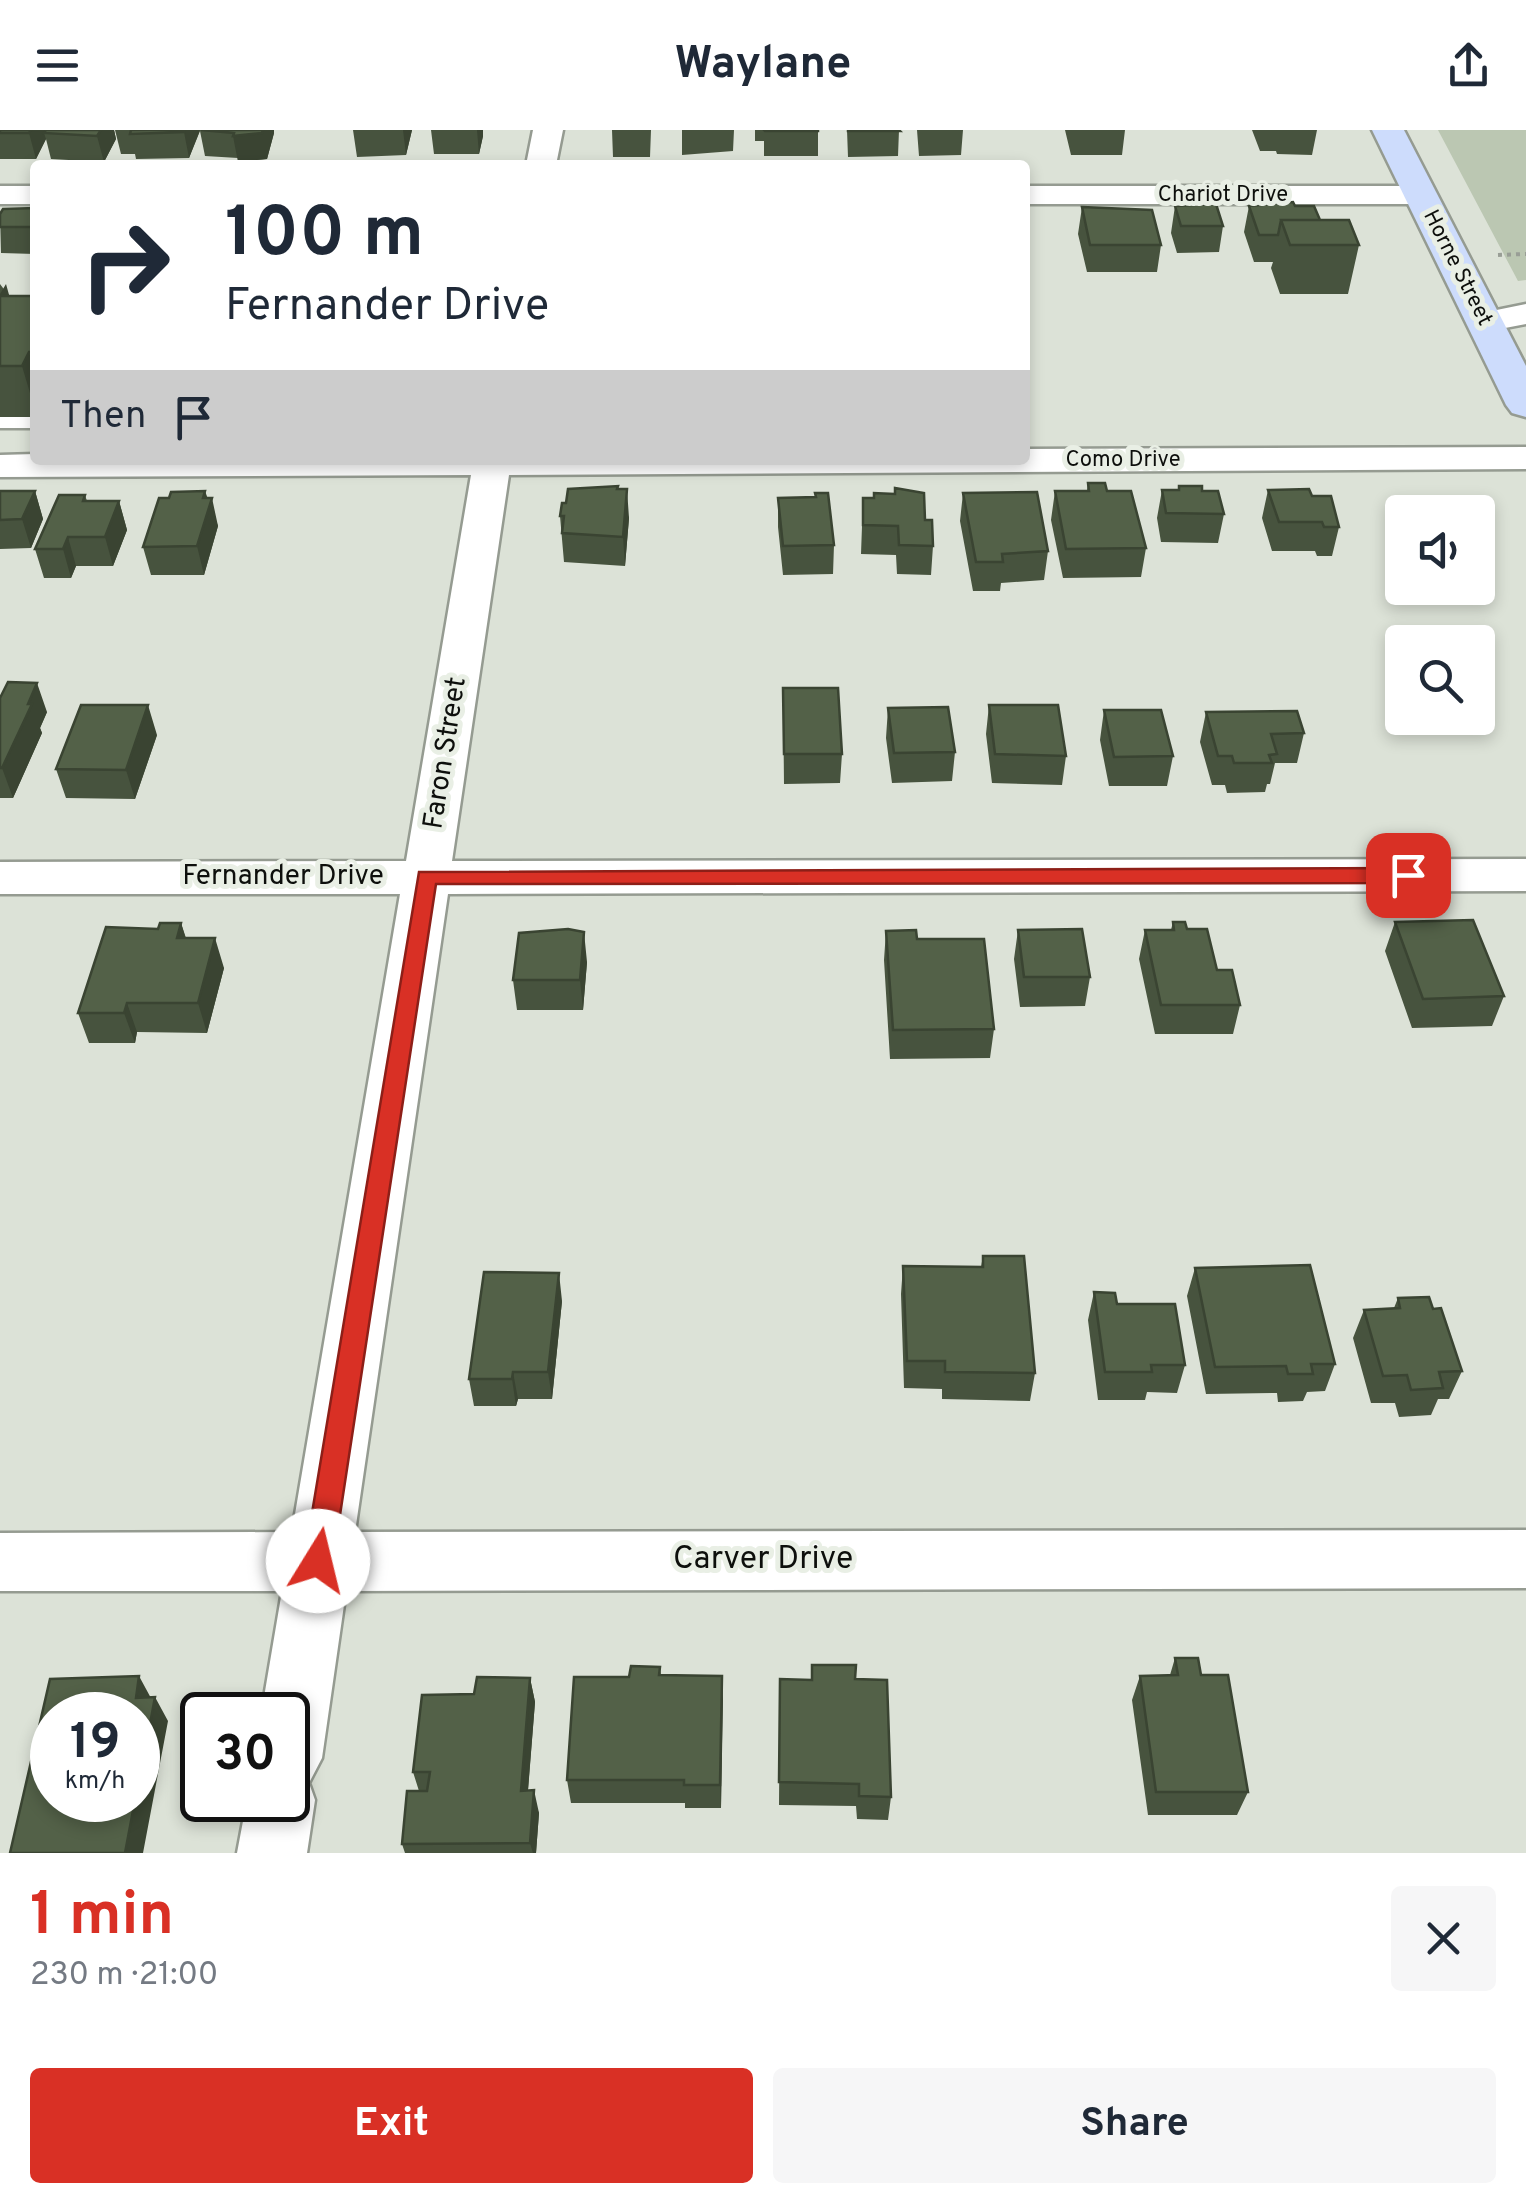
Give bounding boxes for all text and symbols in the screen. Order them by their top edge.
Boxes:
text: Waylane [675,37,851,94]
icon: menu [30,38,85,93]
icon: share [1441,38,1496,93]
street label: Chariot Drive [1158,182,1288,209]
text: 100 m [225,192,424,281]
icon: right [60,200,190,330]
street label: Horne Street [1416,206,1498,330]
text: Fernander Drive [225,279,549,336]
icon: arrive [166,390,221,445]
text: Then [60,393,146,442]
street label: Como Drive [1065,447,1181,474]
map controls [1385,495,1495,735]
button: sound [1385,495,1495,605]
button: search [1385,625,1495,735]
street label: Faron Street [416,674,476,832]
pin [1366,833,1451,918]
icon: arrive [1381,848,1436,903]
street label: Fernander Drive [182,859,384,895]
position arrow [266,1509,370,1613]
street label: Carver Drive [673,1540,853,1580]
speed limit sign: 30 [180,1692,310,1822]
text: 19 [70,1713,120,1776]
text: km/h [65,1766,125,1798]
text: 1 min [30,1880,174,1956]
button: close [1391,1886,1496,1991]
text: 230 m · 21:00 [30,1956,218,1996]
button: Exit [30,2068,753,2183]
button: Share [773,2068,1496,2183]

